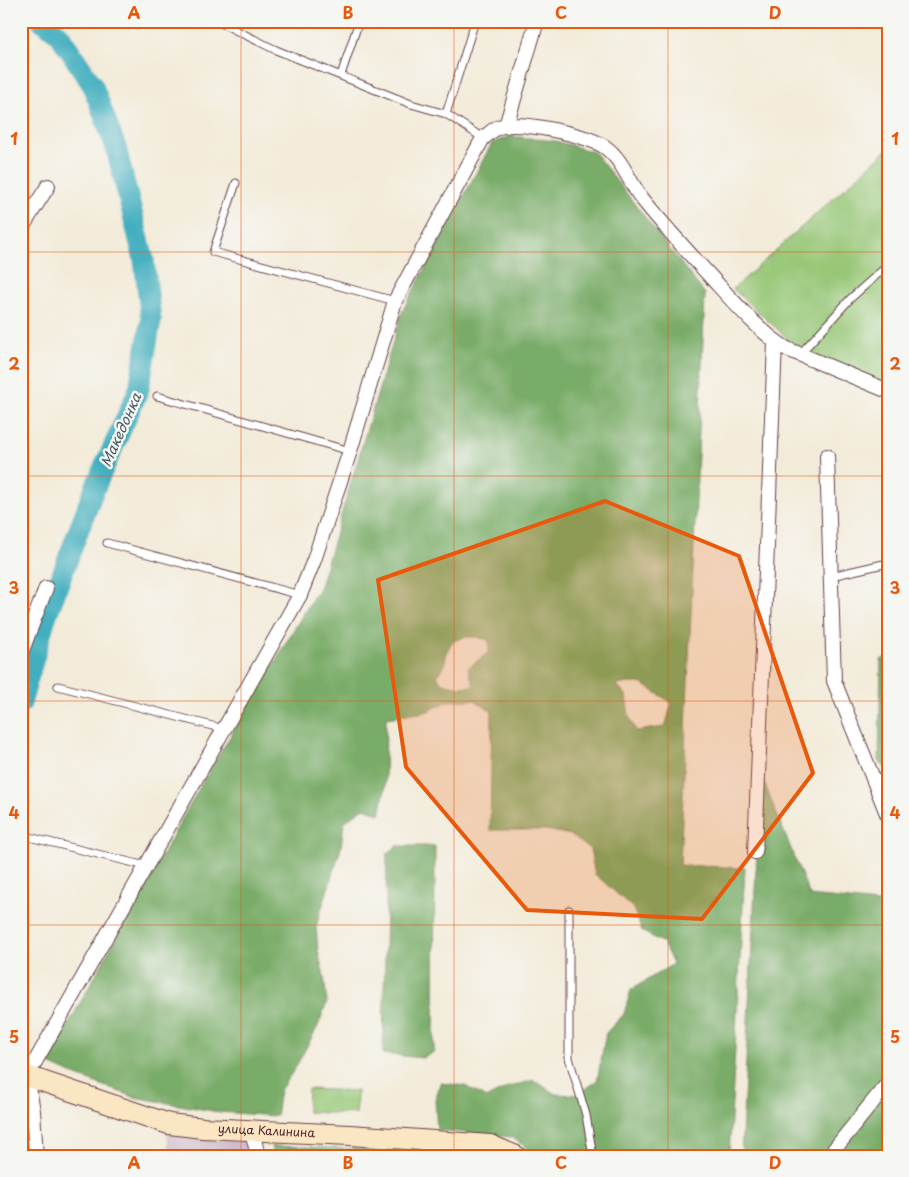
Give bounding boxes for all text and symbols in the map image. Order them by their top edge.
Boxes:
text: A [128,0,141,24]
text: B [343,0,354,24]
text: C [555,0,567,24]
text: D [769,0,781,24]
text: 1 [10,126,18,150]
text: 1 [891,126,899,150]
text: 2 [8,351,20,375]
text: 2 [889,351,901,375]
water label: Македонка [95,388,147,470]
text: 3 [9,575,19,599]
text: 3 [890,575,900,599]
text: 4 [9,800,20,824]
text: 4 [890,800,901,824]
text: 5 [9,1024,19,1048]
text: 5 [890,1024,900,1048]
street label: улица Калинина [218,1119,316,1141]
text: A [128,1150,141,1174]
text: B [343,1150,354,1174]
text: C [555,1150,567,1174]
text: D [769,1150,781,1174]

